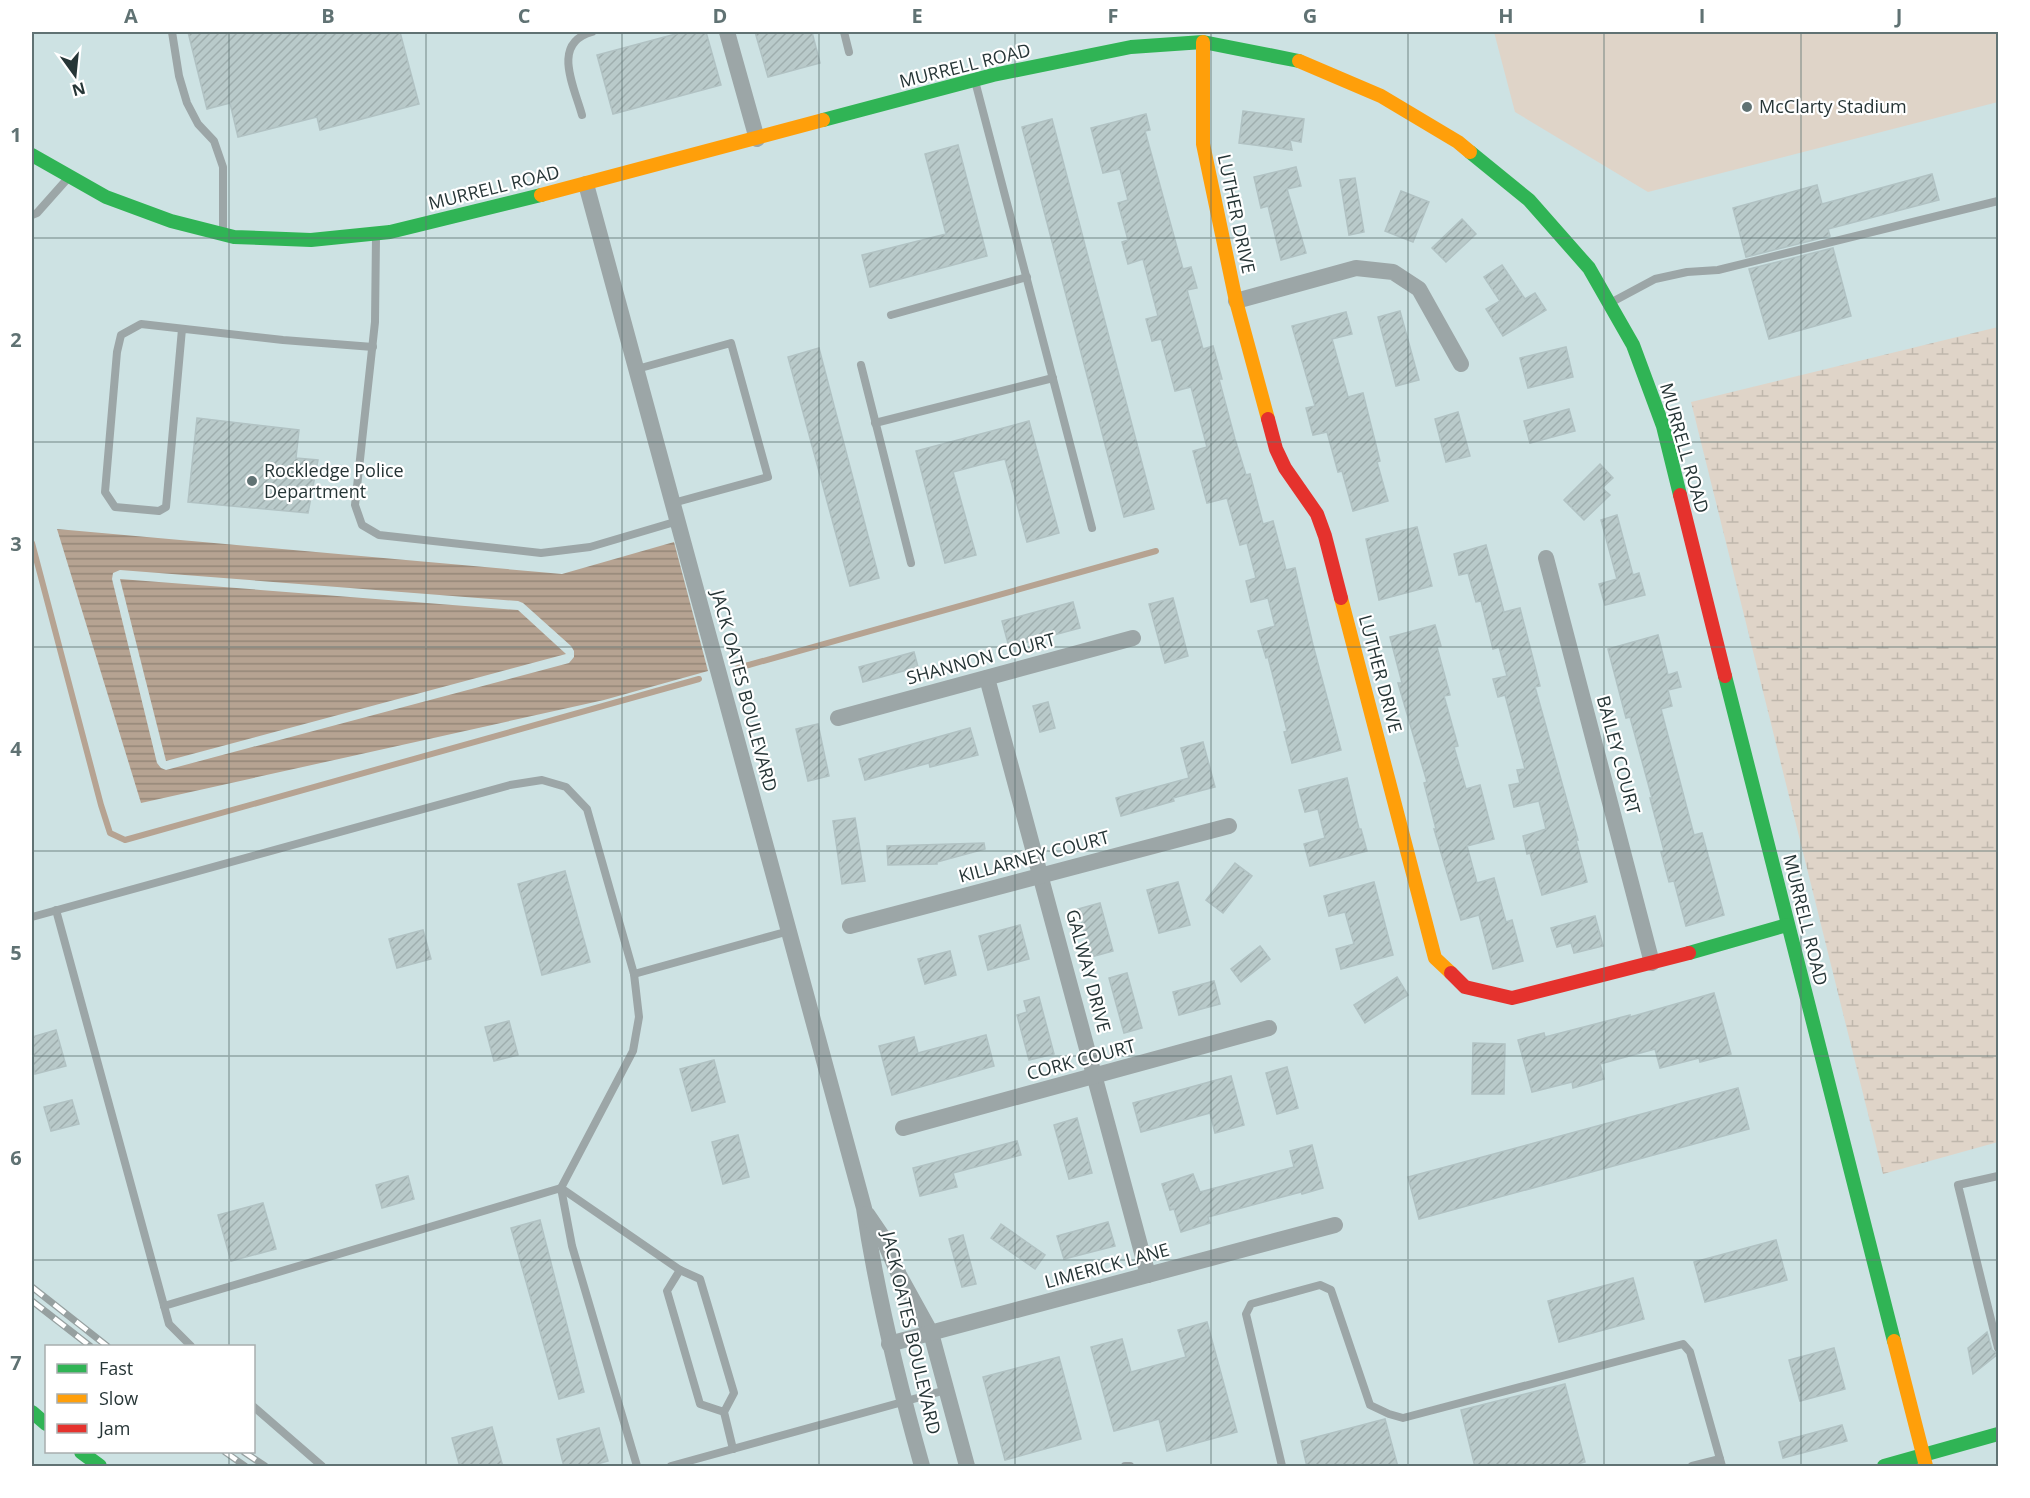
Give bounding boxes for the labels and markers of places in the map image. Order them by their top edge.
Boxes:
place label: McClarty Stadium [1759,94,1907,118]
marker: McClarty Stadium [1740,100,1754,114]
place label: Rockledge Police Department [264,458,404,503]
marker: Rockledge Police Department [245,474,259,488]

